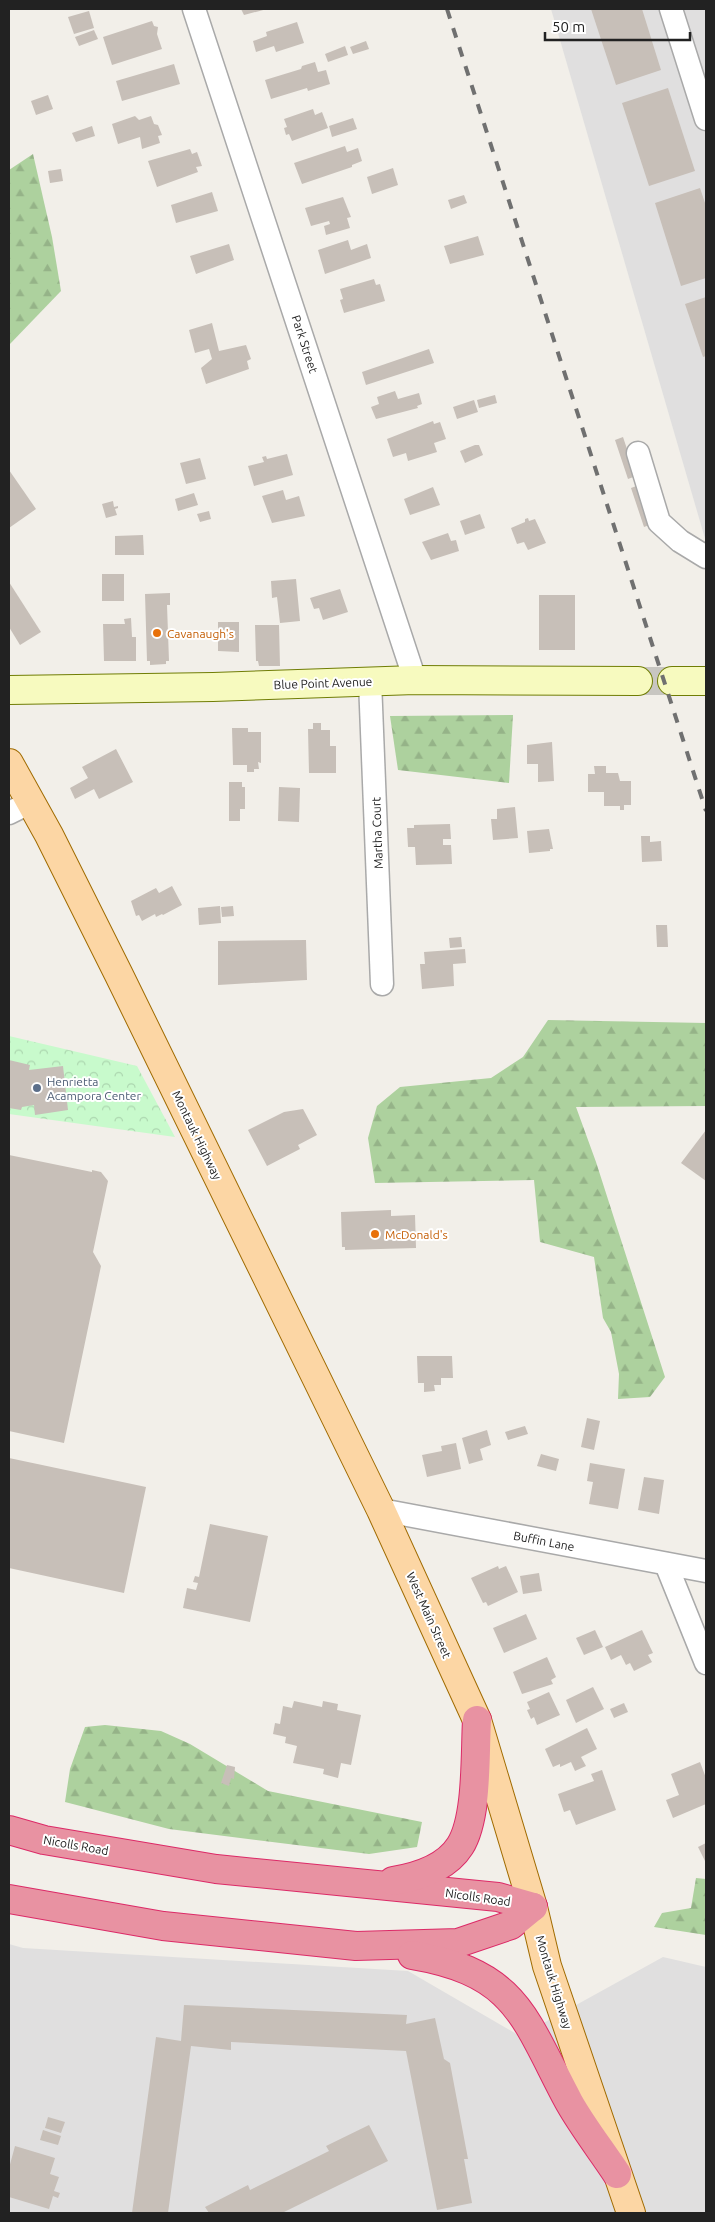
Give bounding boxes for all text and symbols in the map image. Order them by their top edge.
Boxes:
scale bar [545,10,690,42]
text: 50 m [552,18,585,35]
street label: Park Street [290,313,321,375]
marker: Cavanaugh's [151,627,163,639]
place label: Cavanaugh's [167,627,234,640]
street label: Blue Point Avenue [273,675,373,691]
street label: Martha Court [369,796,385,869]
place label: Henrietta Acampora Center [47,1075,141,1102]
marker: Henrietta Acampora Center [31,1082,43,1094]
street label: Montauk Highway [170,1089,224,1182]
marker: McDonald's [369,1228,381,1240]
place label: McDonald's [385,1228,448,1241]
street label: Buffin Lane [512,1529,576,1553]
street label: West Main Street [404,1570,454,1660]
street label: Nicolls Road [42,1833,110,1857]
street label: Nicolls Road [444,1886,512,1908]
street label: Montauk Highway [534,1934,574,2031]

